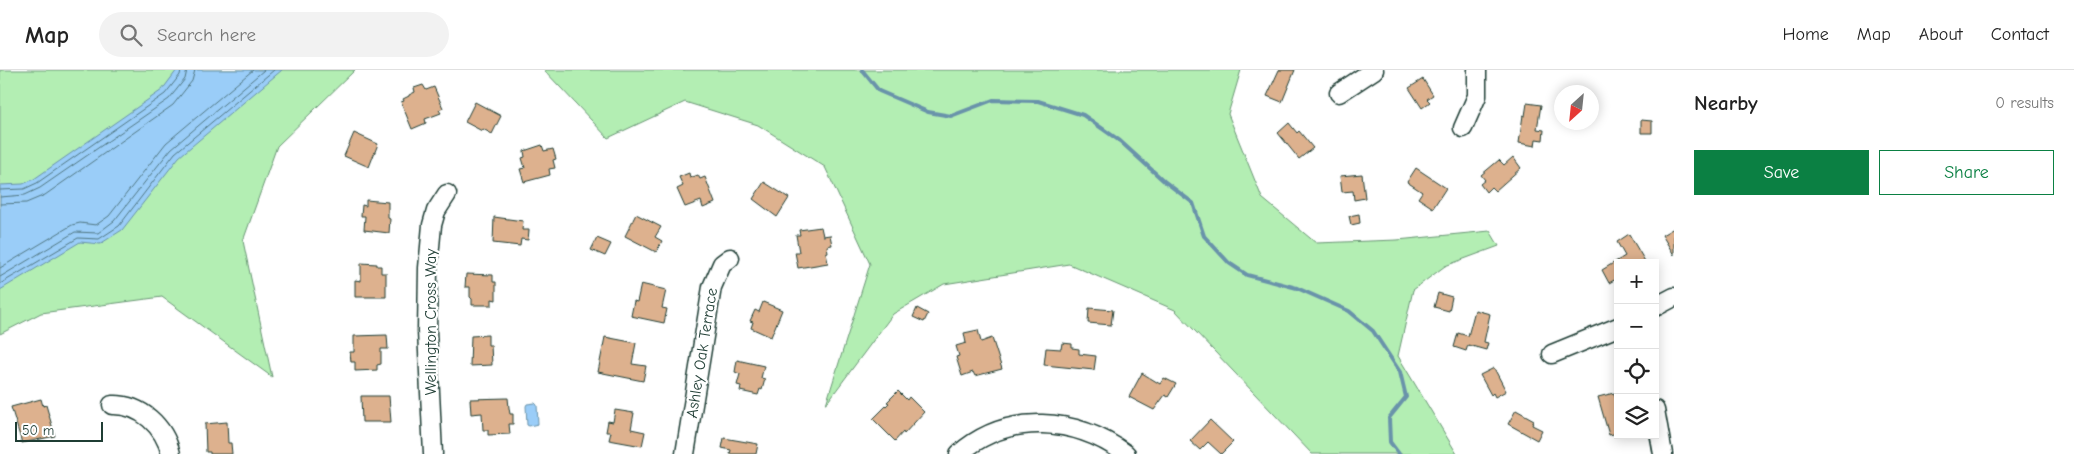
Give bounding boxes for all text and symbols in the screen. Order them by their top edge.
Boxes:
search box [99,12,449,57]
text: Map [25,21,69,49]
icon: search [117,21,145,49]
text: Search here [157,24,256,46]
text: Home [1782,24,1829,45]
text: Map [1857,24,1891,45]
text: About [1919,24,1963,45]
text: Contact [1991,24,2049,45]
north arrow [1554,85,1599,130]
text: Nearby [1694,91,1758,115]
text: 0 results [1995,94,2054,112]
button: Save [1694,150,1869,195]
button: Share [1879,150,2054,195]
street label: Wellington Cross Way [422,248,440,395]
map controls [1614,259,1659,439]
button: + [1614,259,1659,304]
street label: Ashley Oak Terrace [683,287,721,419]
button: − [1614,304,1659,349]
button: locate [1614,349,1659,394]
button: layers [1614,394,1659,439]
scale bar [15,419,102,442]
text: 50 m [22,422,54,439]

